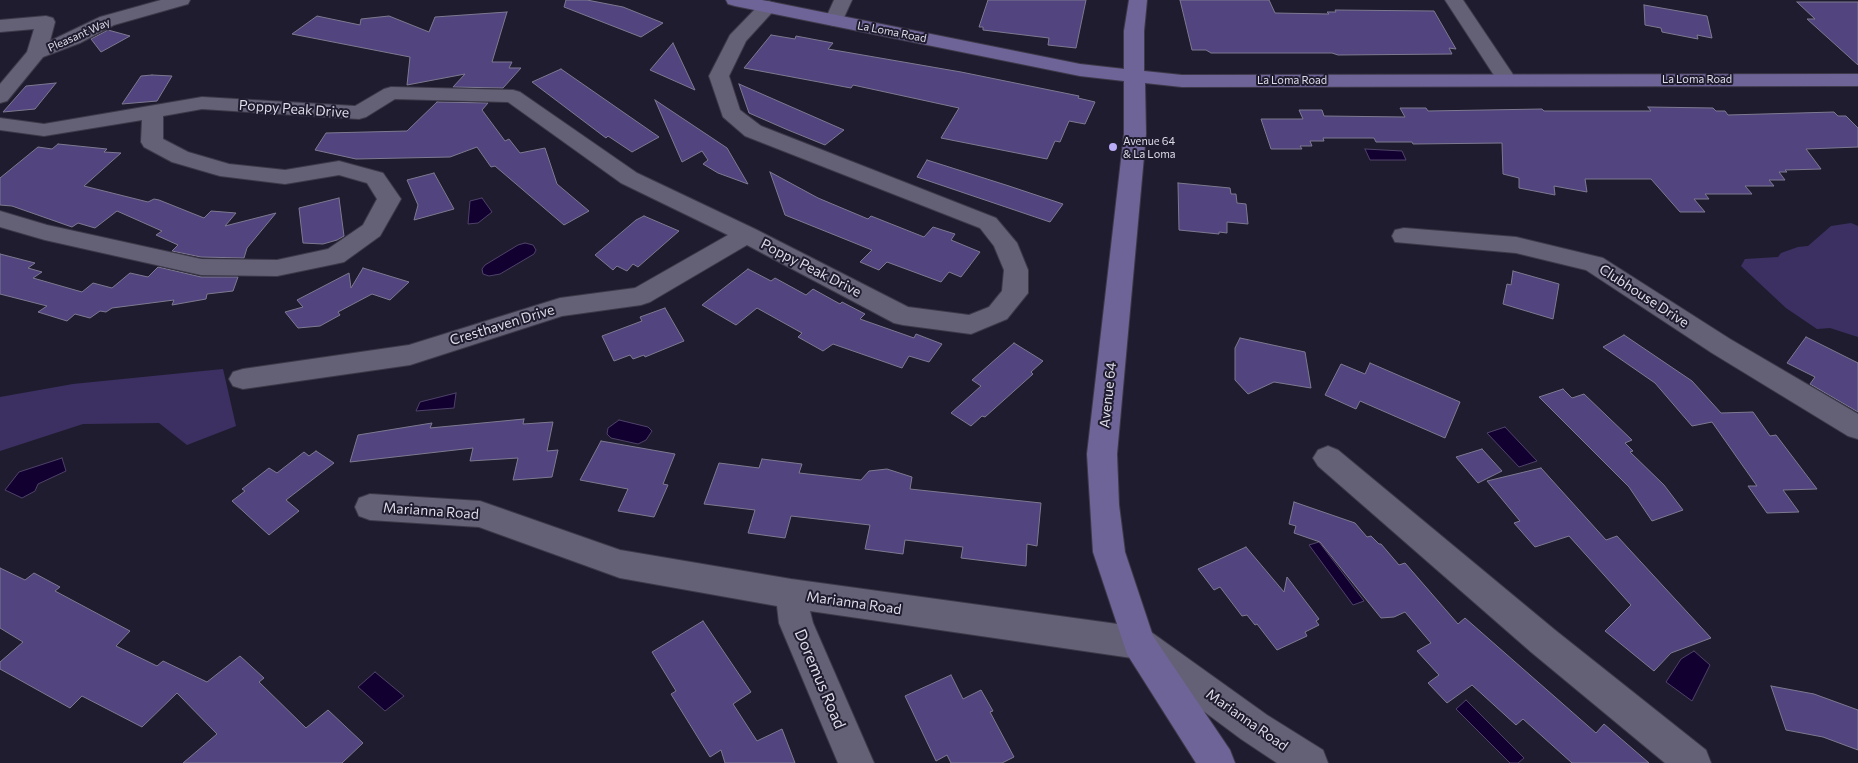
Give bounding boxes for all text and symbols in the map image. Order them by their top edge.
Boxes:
street label: Pleasant Way [46,15,112,55]
street label: La Loma Road [856,19,928,45]
street label: La Loma Road [1662,72,1732,86]
street label: La Loma Road [1257,73,1327,87]
street label: Poppy Peak Drive [238,97,350,121]
place label: Avenue 64 & La Loma [1123,134,1176,160]
marker: Avenue 64 & La Loma [1107,141,1119,153]
street label: Poppy Peak Drive [758,235,864,301]
street label: Clubhouse Drive [1596,261,1692,331]
street label: Cresthaven Drive [448,301,556,349]
street label: Avenue 64 [1096,361,1120,429]
street label: Marianna Road [383,499,479,523]
street label: Marianna Road [805,588,903,618]
street label: Doremus Road [790,626,850,732]
street label: Marianna Road [1203,686,1291,754]

